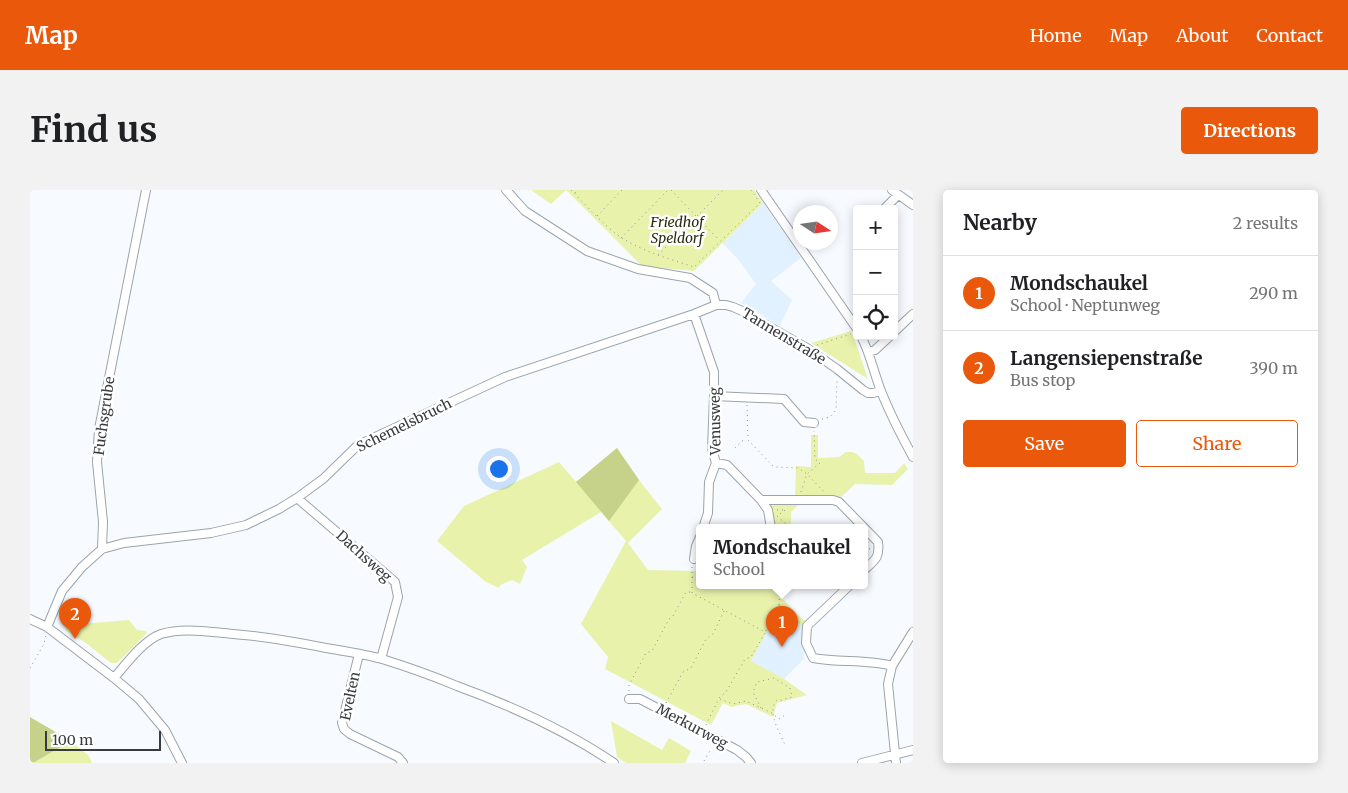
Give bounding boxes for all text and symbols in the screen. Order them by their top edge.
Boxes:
text: Map [25,20,78,51]
text: Home [1030,24,1082,47]
text: Map [1110,24,1148,47]
text: About [1176,24,1228,47]
text: Contact [1256,24,1323,47]
button: Directions [1181,107,1318,154]
text: Find us [30,108,157,152]
north arrow [793,205,838,250]
map controls [853,205,898,340]
button: + [853,205,898,250]
text: Nearby [963,209,1037,236]
park label: Friedhof Speldorf [649,213,706,247]
text: 2 results [1233,213,1298,233]
button: − [853,250,898,295]
text: Mondschaukel [1010,271,1148,295]
text: 1 [975,283,983,303]
text: 290 m [1249,283,1298,303]
button: locate [853,295,898,340]
text: School · Neptunweg [1010,295,1160,315]
street label: Tannenstraße [739,304,829,368]
text: Langensiepenstraße [1010,346,1203,370]
text: 2 [974,358,984,378]
text: 390 m [1250,358,1298,378]
text: Bus stop [1010,370,1075,390]
street label: Fuchsgrube [90,375,118,457]
street label: Venusweg [705,386,725,456]
street label: Schemelsbruch [353,394,455,456]
button: Save [963,420,1126,467]
button: Share [1136,420,1298,467]
your location [486,456,512,482]
popup [696,524,868,589]
street label: Dachsweg [332,526,396,586]
text: Mondschaukel [713,535,851,559]
text: School [713,559,765,579]
pin: 2 [59,598,91,639]
pin: 1 [766,606,798,647]
street label: Evelten [336,670,364,722]
street label: Merkurweg [653,700,731,753]
scale bar [45,728,161,751]
text: 100 m [52,731,93,749]

